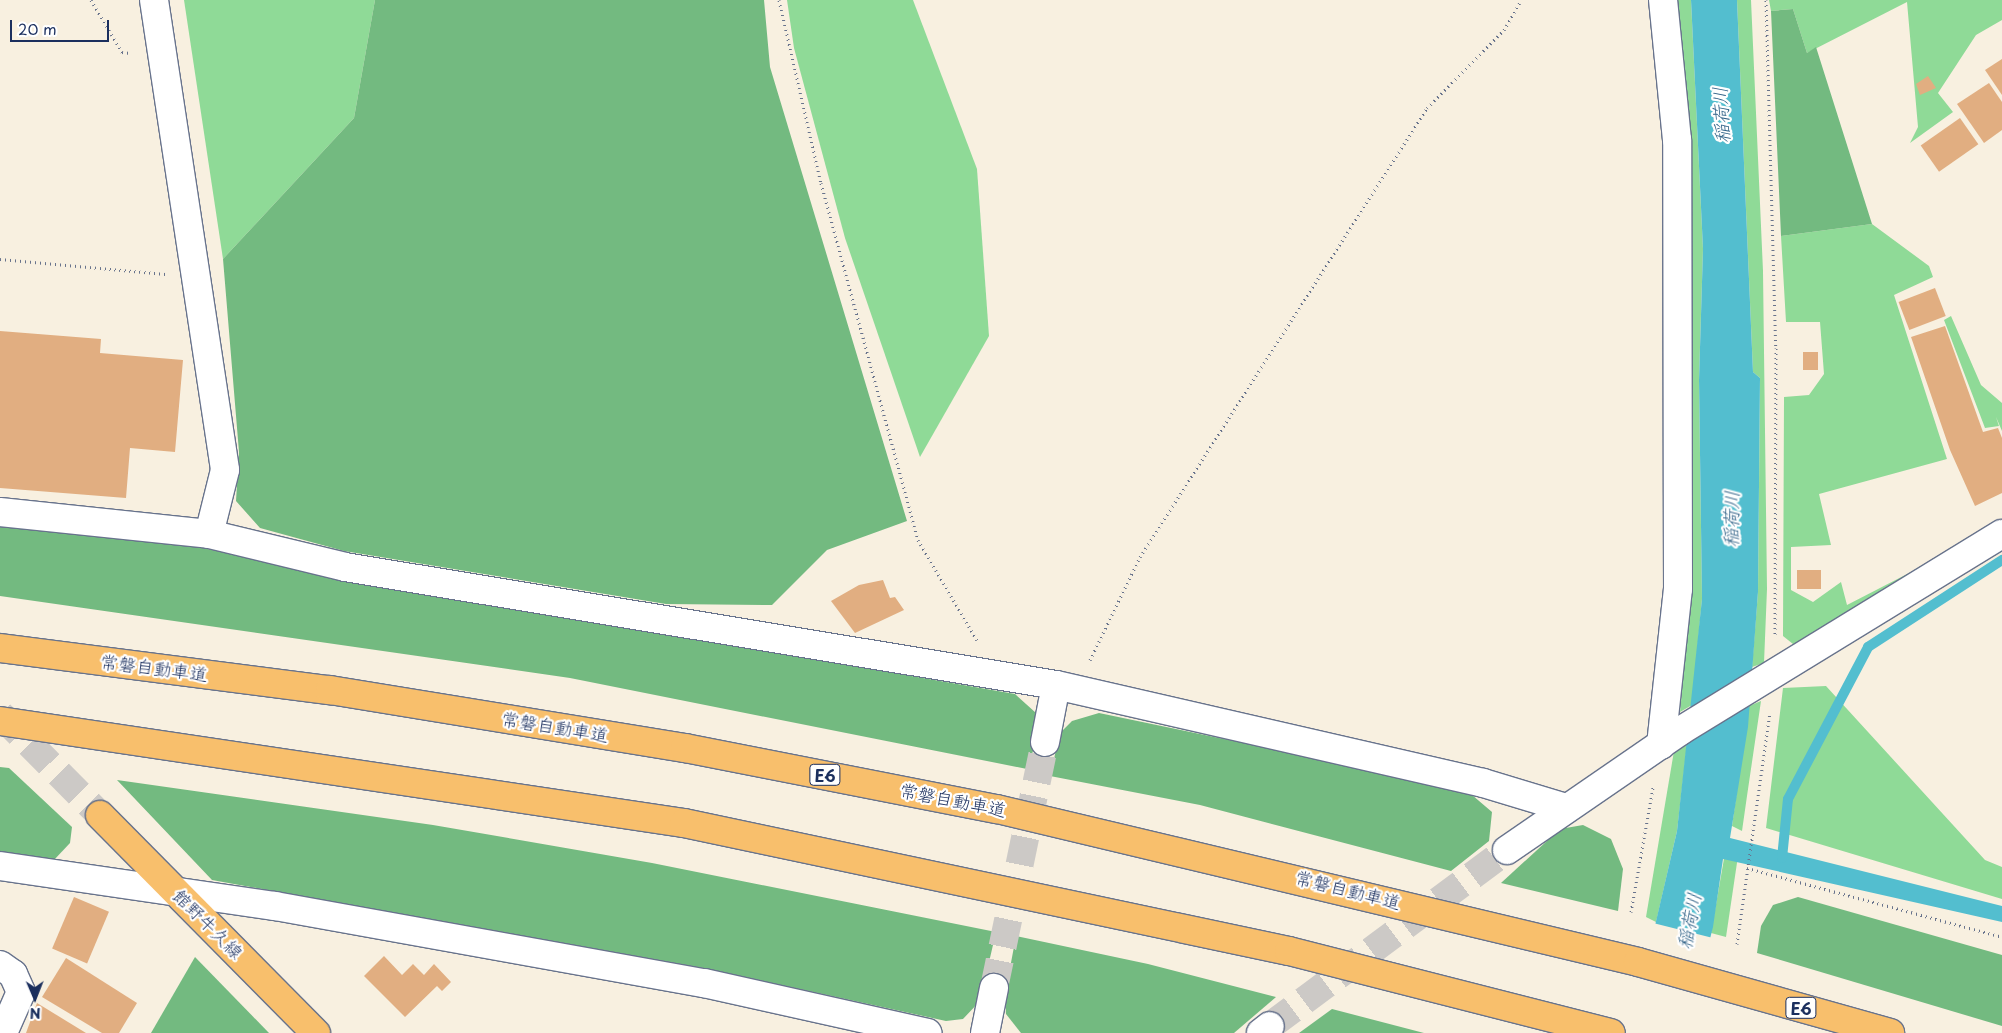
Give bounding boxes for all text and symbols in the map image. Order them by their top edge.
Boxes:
scale bar [12,10,111,42]
text: 20 m [18,17,57,40]
water label: 稲荷川 [1708,86,1734,144]
water label: 稲荷川 [1719,490,1743,548]
street label: 常磐自動車道 [99,651,209,685]
street label: 常磐自動車道 [500,708,610,746]
road number: E6 [809,762,841,788]
street label: 常磐自動車道 [898,779,1008,821]
street label: 常磐自動車道 [1293,866,1403,914]
street label: 館野牛久線 [169,885,247,963]
water label: 稲荷川 [1672,891,1706,951]
north arrow [10,973,60,1023]
road number: E6 [1785,994,1817,1021]
text: N [30,1003,41,1024]

